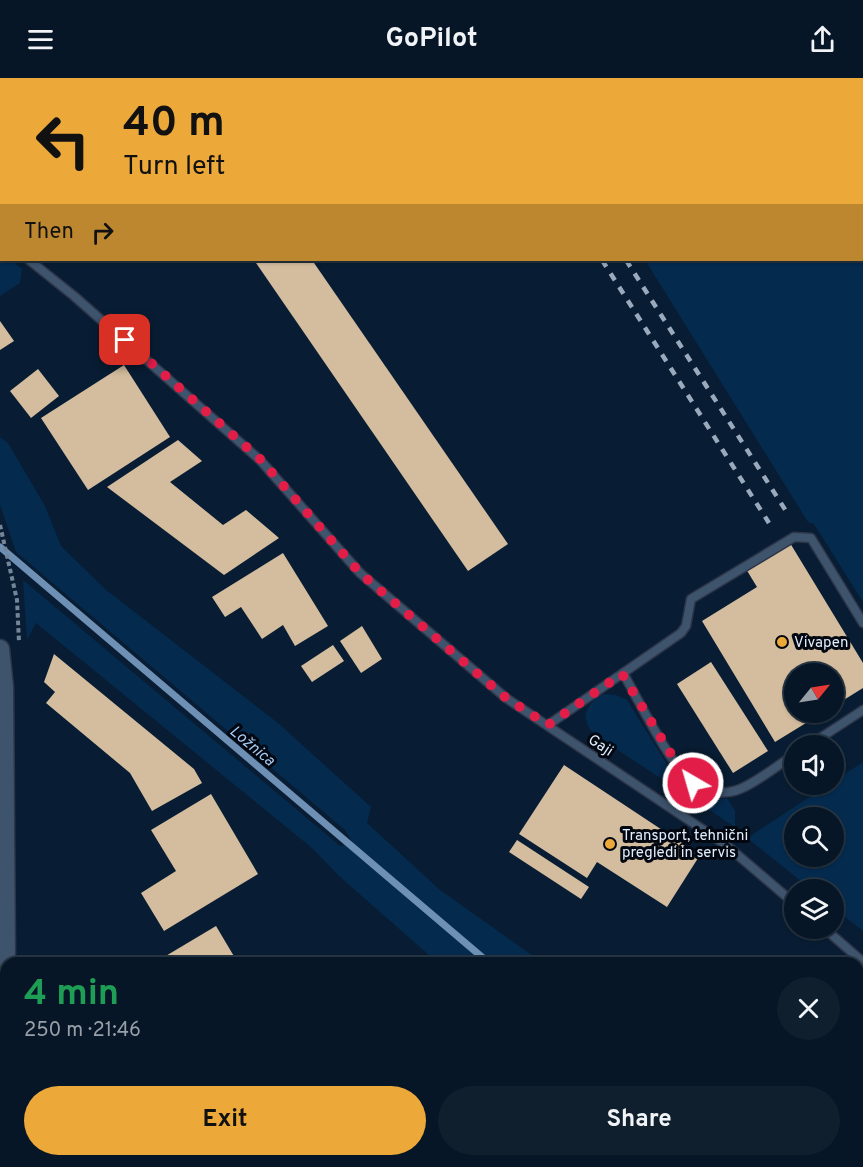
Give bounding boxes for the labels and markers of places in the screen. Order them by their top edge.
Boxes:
pin [99,314,150,365]
place label: Vivapen [794,634,848,653]
marker: Vivapen [775,635,789,649]
place label: Transport, tehnični pregledi in servis [622,827,748,863]
marker: Transport, tehnični pregledi in servis [603,837,617,851]

